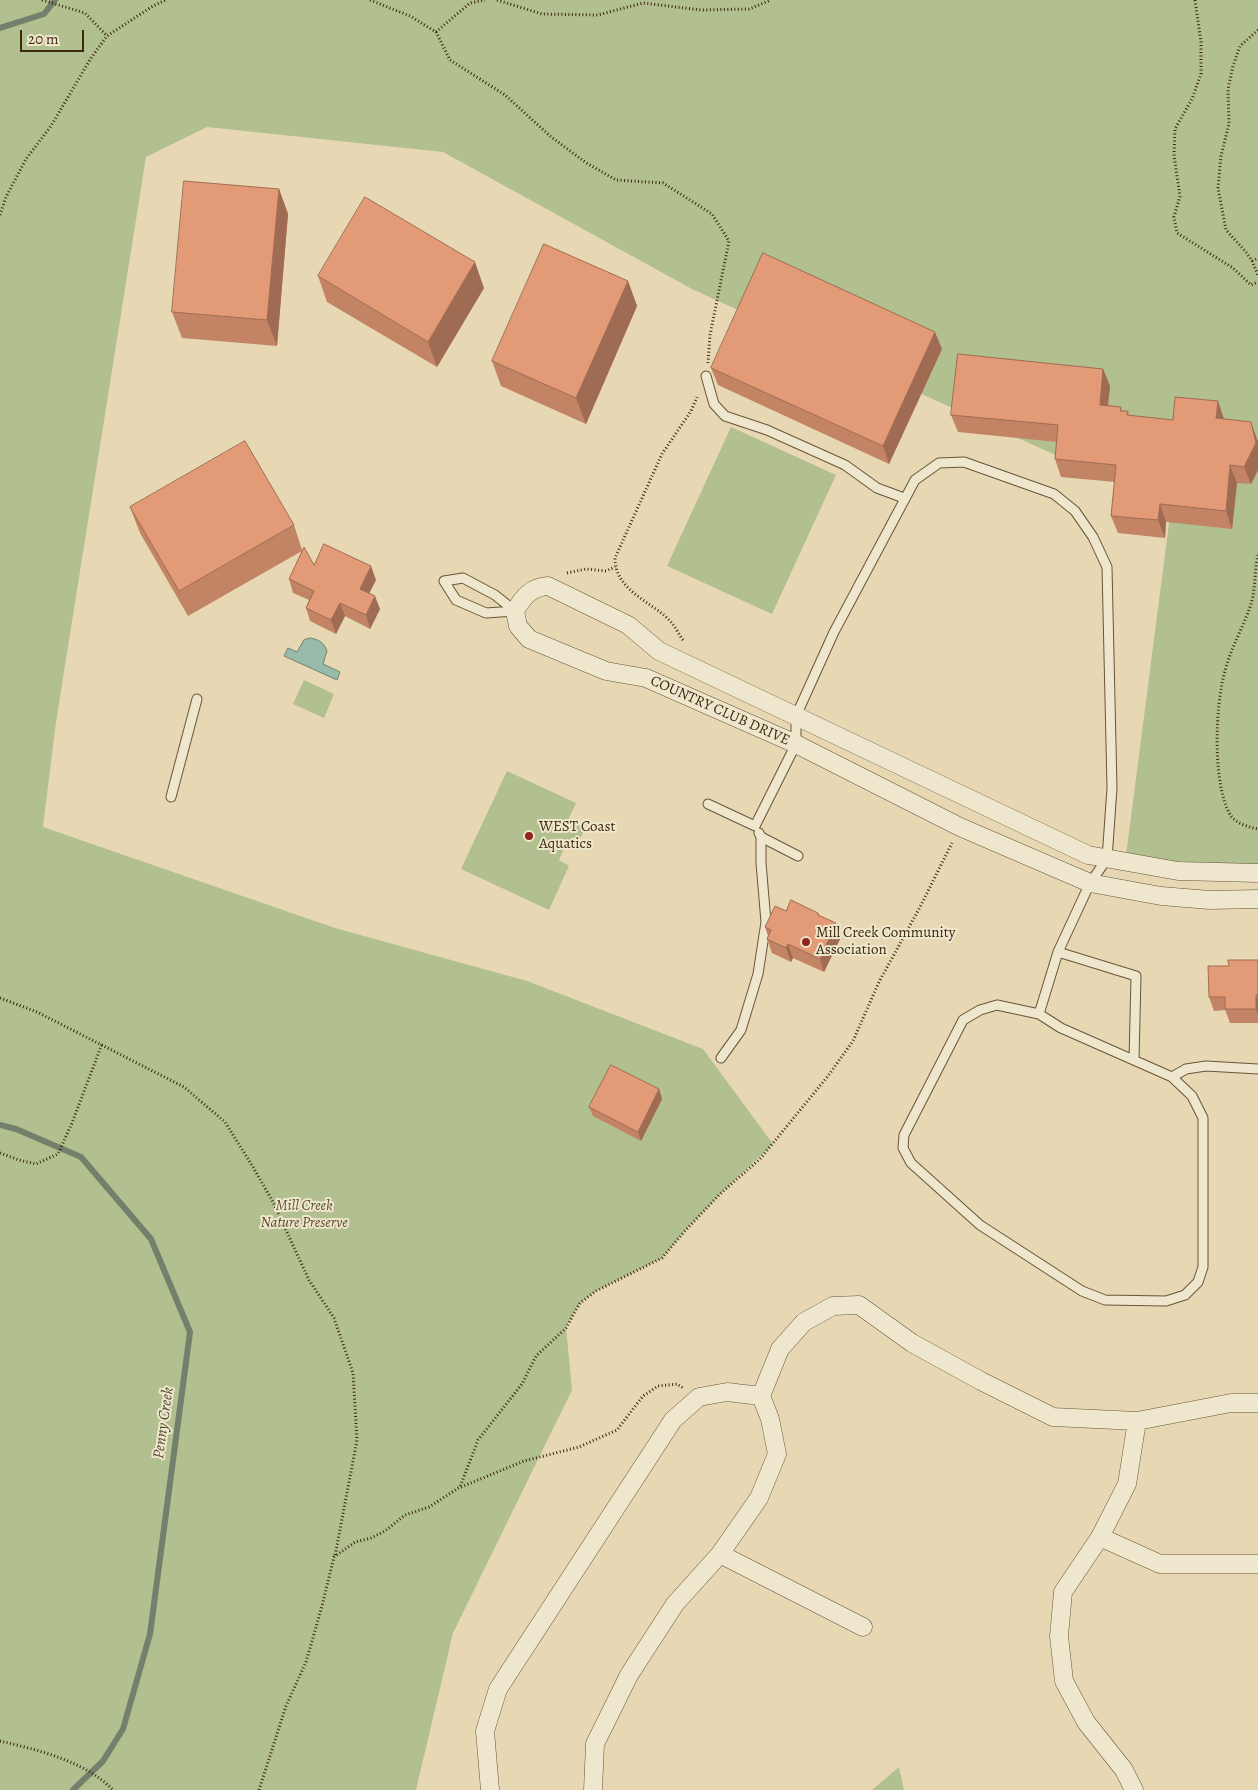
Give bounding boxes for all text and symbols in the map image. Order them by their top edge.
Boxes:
scale bar [22,20,86,52]
text: 20 m [28,29,59,49]
street label: COUNTRY CLUB DRIVE [647,672,793,750]
place label: WEST Coast Aquatics [539,818,615,853]
marker: WEST Coast Aquatics [523,830,535,842]
place label: Mill Creek Community Association [816,924,955,959]
marker: Mill Creek Community Association [800,936,812,948]
park label: Mill Creek Nature Preserve [260,1197,348,1232]
water label: Penny Creek [149,1386,179,1460]

